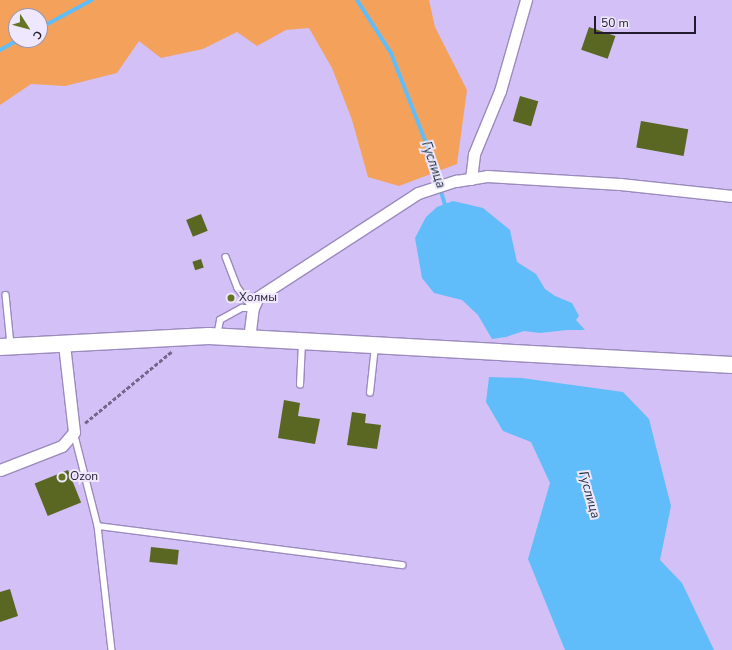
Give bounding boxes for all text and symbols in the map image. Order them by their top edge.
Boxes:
north arrow [8,8,48,48]
scale bar [596,8,698,34]
text: 50 m [601,15,629,31]
text: С [29,27,46,42]
water label: Гуслица [418,139,448,191]
place label: Холмы [239,291,277,305]
marker: Холмы [226,293,236,303]
water label: Гуслица [575,469,603,521]
place label: Ozon [70,470,98,484]
marker: Ozon [57,472,67,482]

